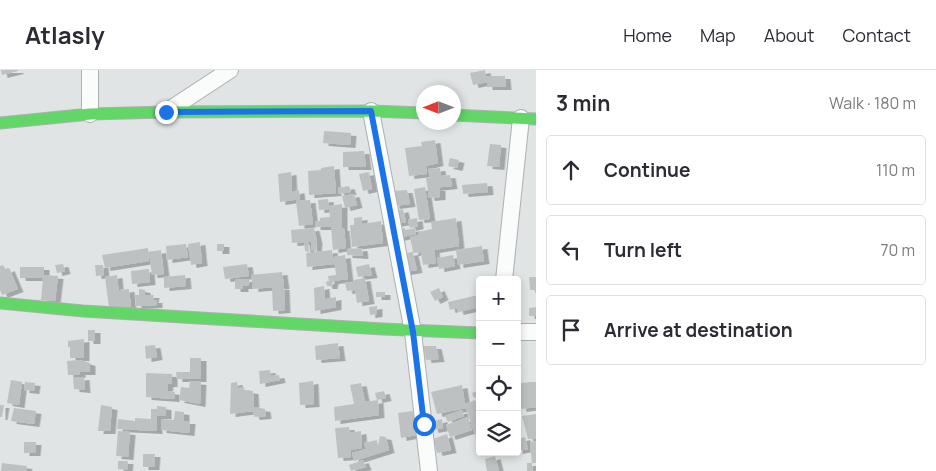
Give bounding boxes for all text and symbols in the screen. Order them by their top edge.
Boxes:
text: Atlasly [25,18,105,51]
text: Home [623,23,672,47]
text: Map [700,23,736,47]
text: About [764,23,814,47]
text: Contact [842,23,911,47]
north arrow [416,85,461,130]
text: 3 min [556,89,610,117]
text: Walk · 180 m [829,92,916,114]
route end [155,101,178,124]
icon: ahead [557,156,585,184]
text: Continue [604,157,690,183]
text: 110 m [876,159,915,181]
icon: left [557,236,585,264]
text: Turn left [604,237,682,263]
text: 70 m [880,239,915,261]
map controls [476,276,521,456]
button: + [476,276,521,321]
icon: arrive [557,316,585,344]
text: Arrive at destination [604,317,793,343]
button: − [476,321,521,366]
button: locate [476,366,521,411]
button: layers [476,411,521,456]
route start [413,413,436,436]

